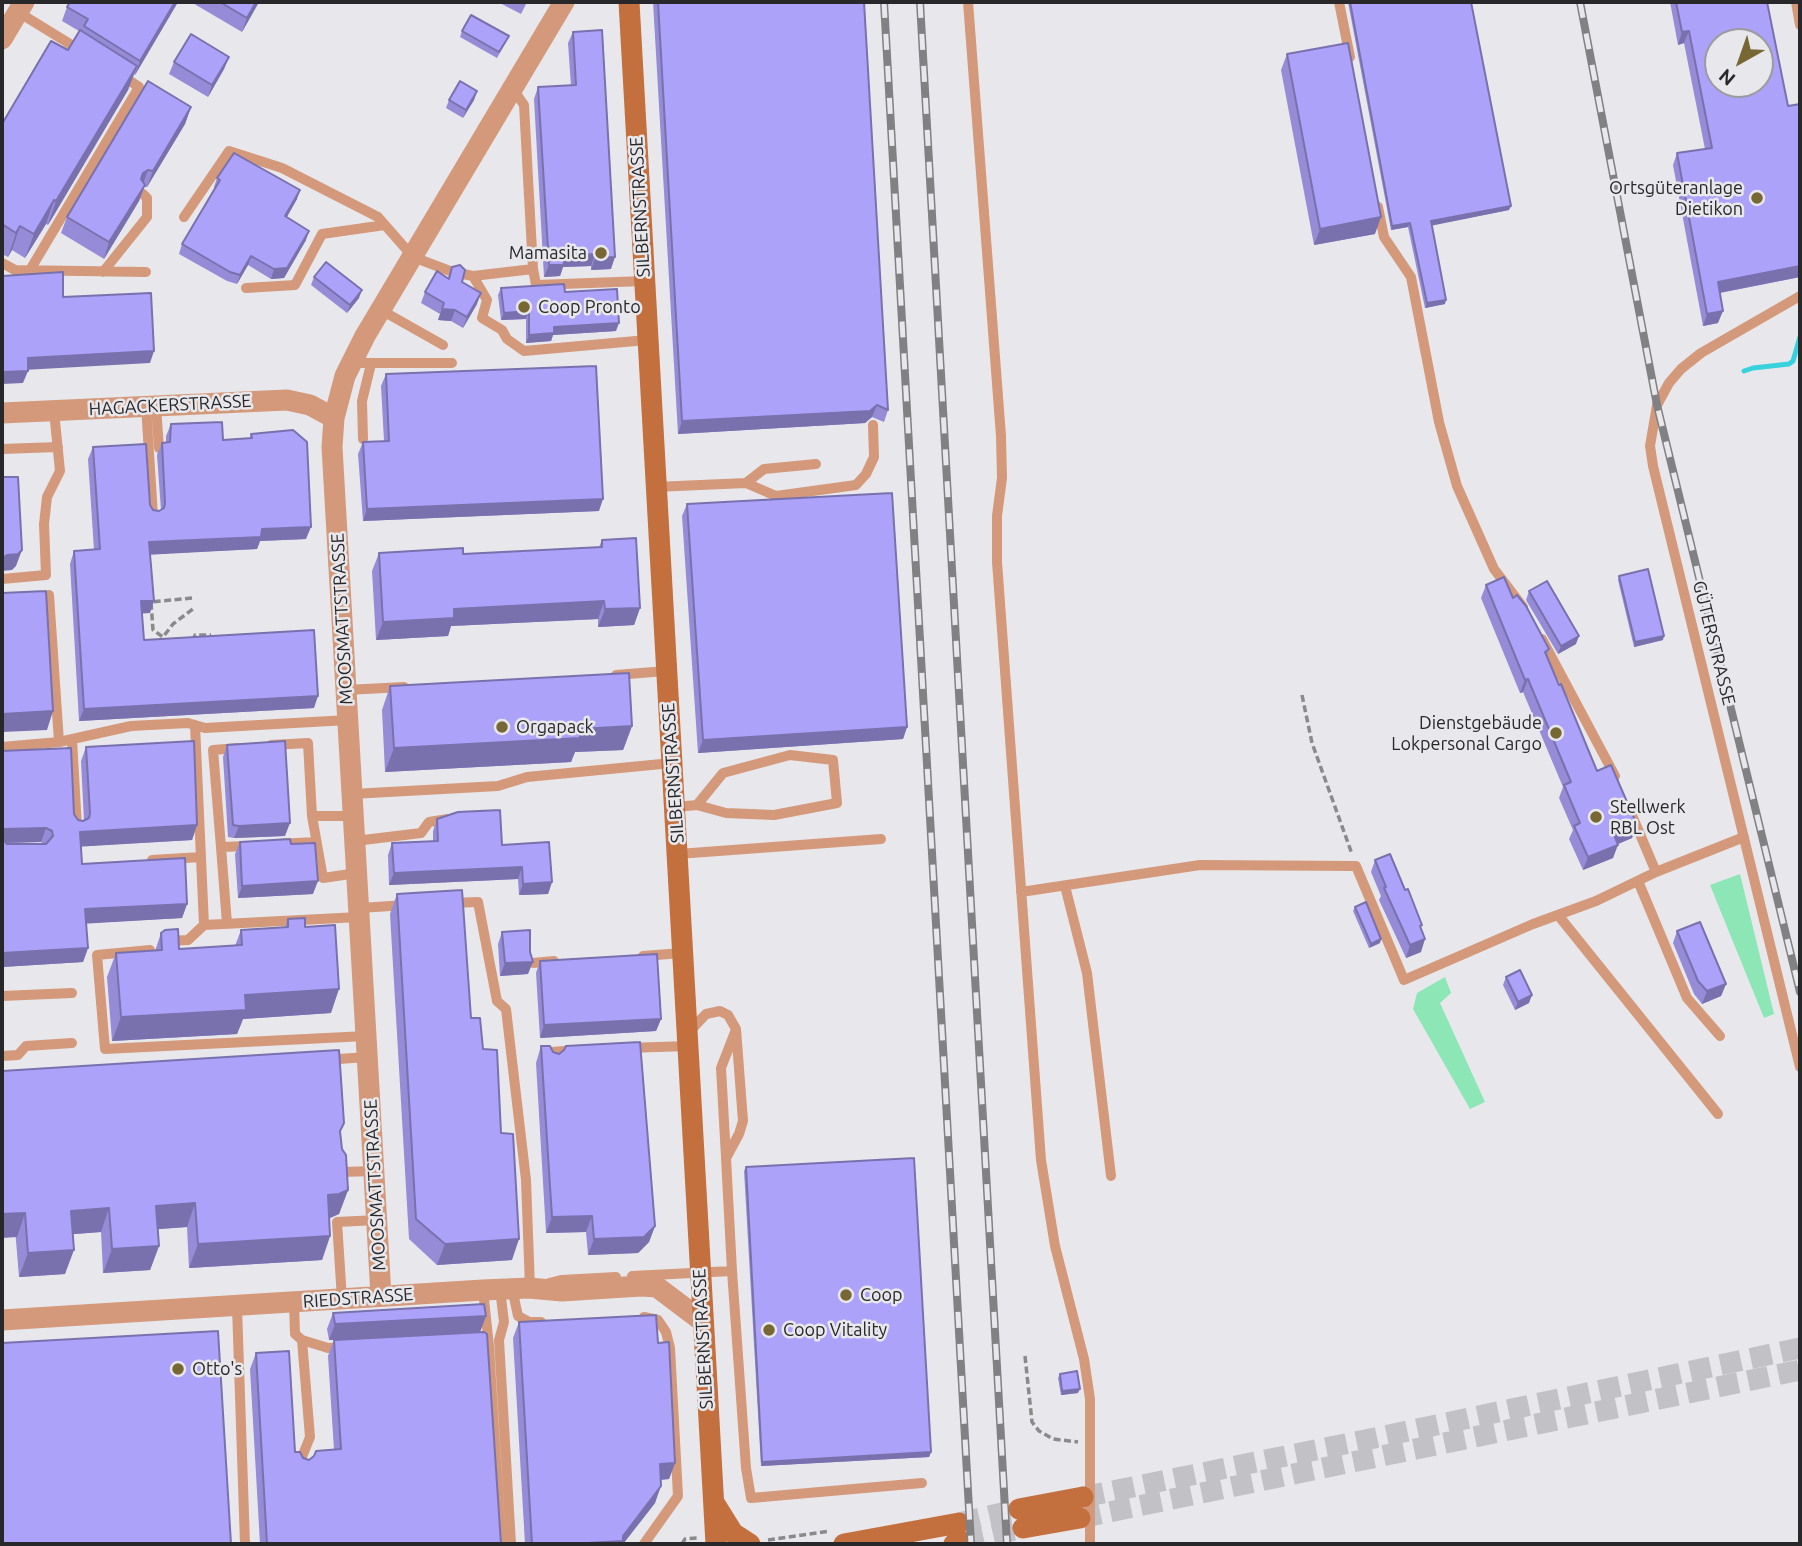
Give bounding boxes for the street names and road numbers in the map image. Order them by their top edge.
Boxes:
street label: SILBERNSTRASSE [626,136,654,278]
street label: HAGACKERSTRASSE [88,390,252,420]
street label: MOOSMATTSTRASSE [327,533,357,705]
street label: GÜTERSTRASSE [1688,578,1740,708]
street label: SILBERNSTRASSE [657,702,689,844]
street label: MOOSMATTSTRASSE [360,1099,390,1271]
street label: SILBERNSTRASSE [689,1268,717,1410]
street label: RIEDSTRASSE [302,1283,414,1313]

